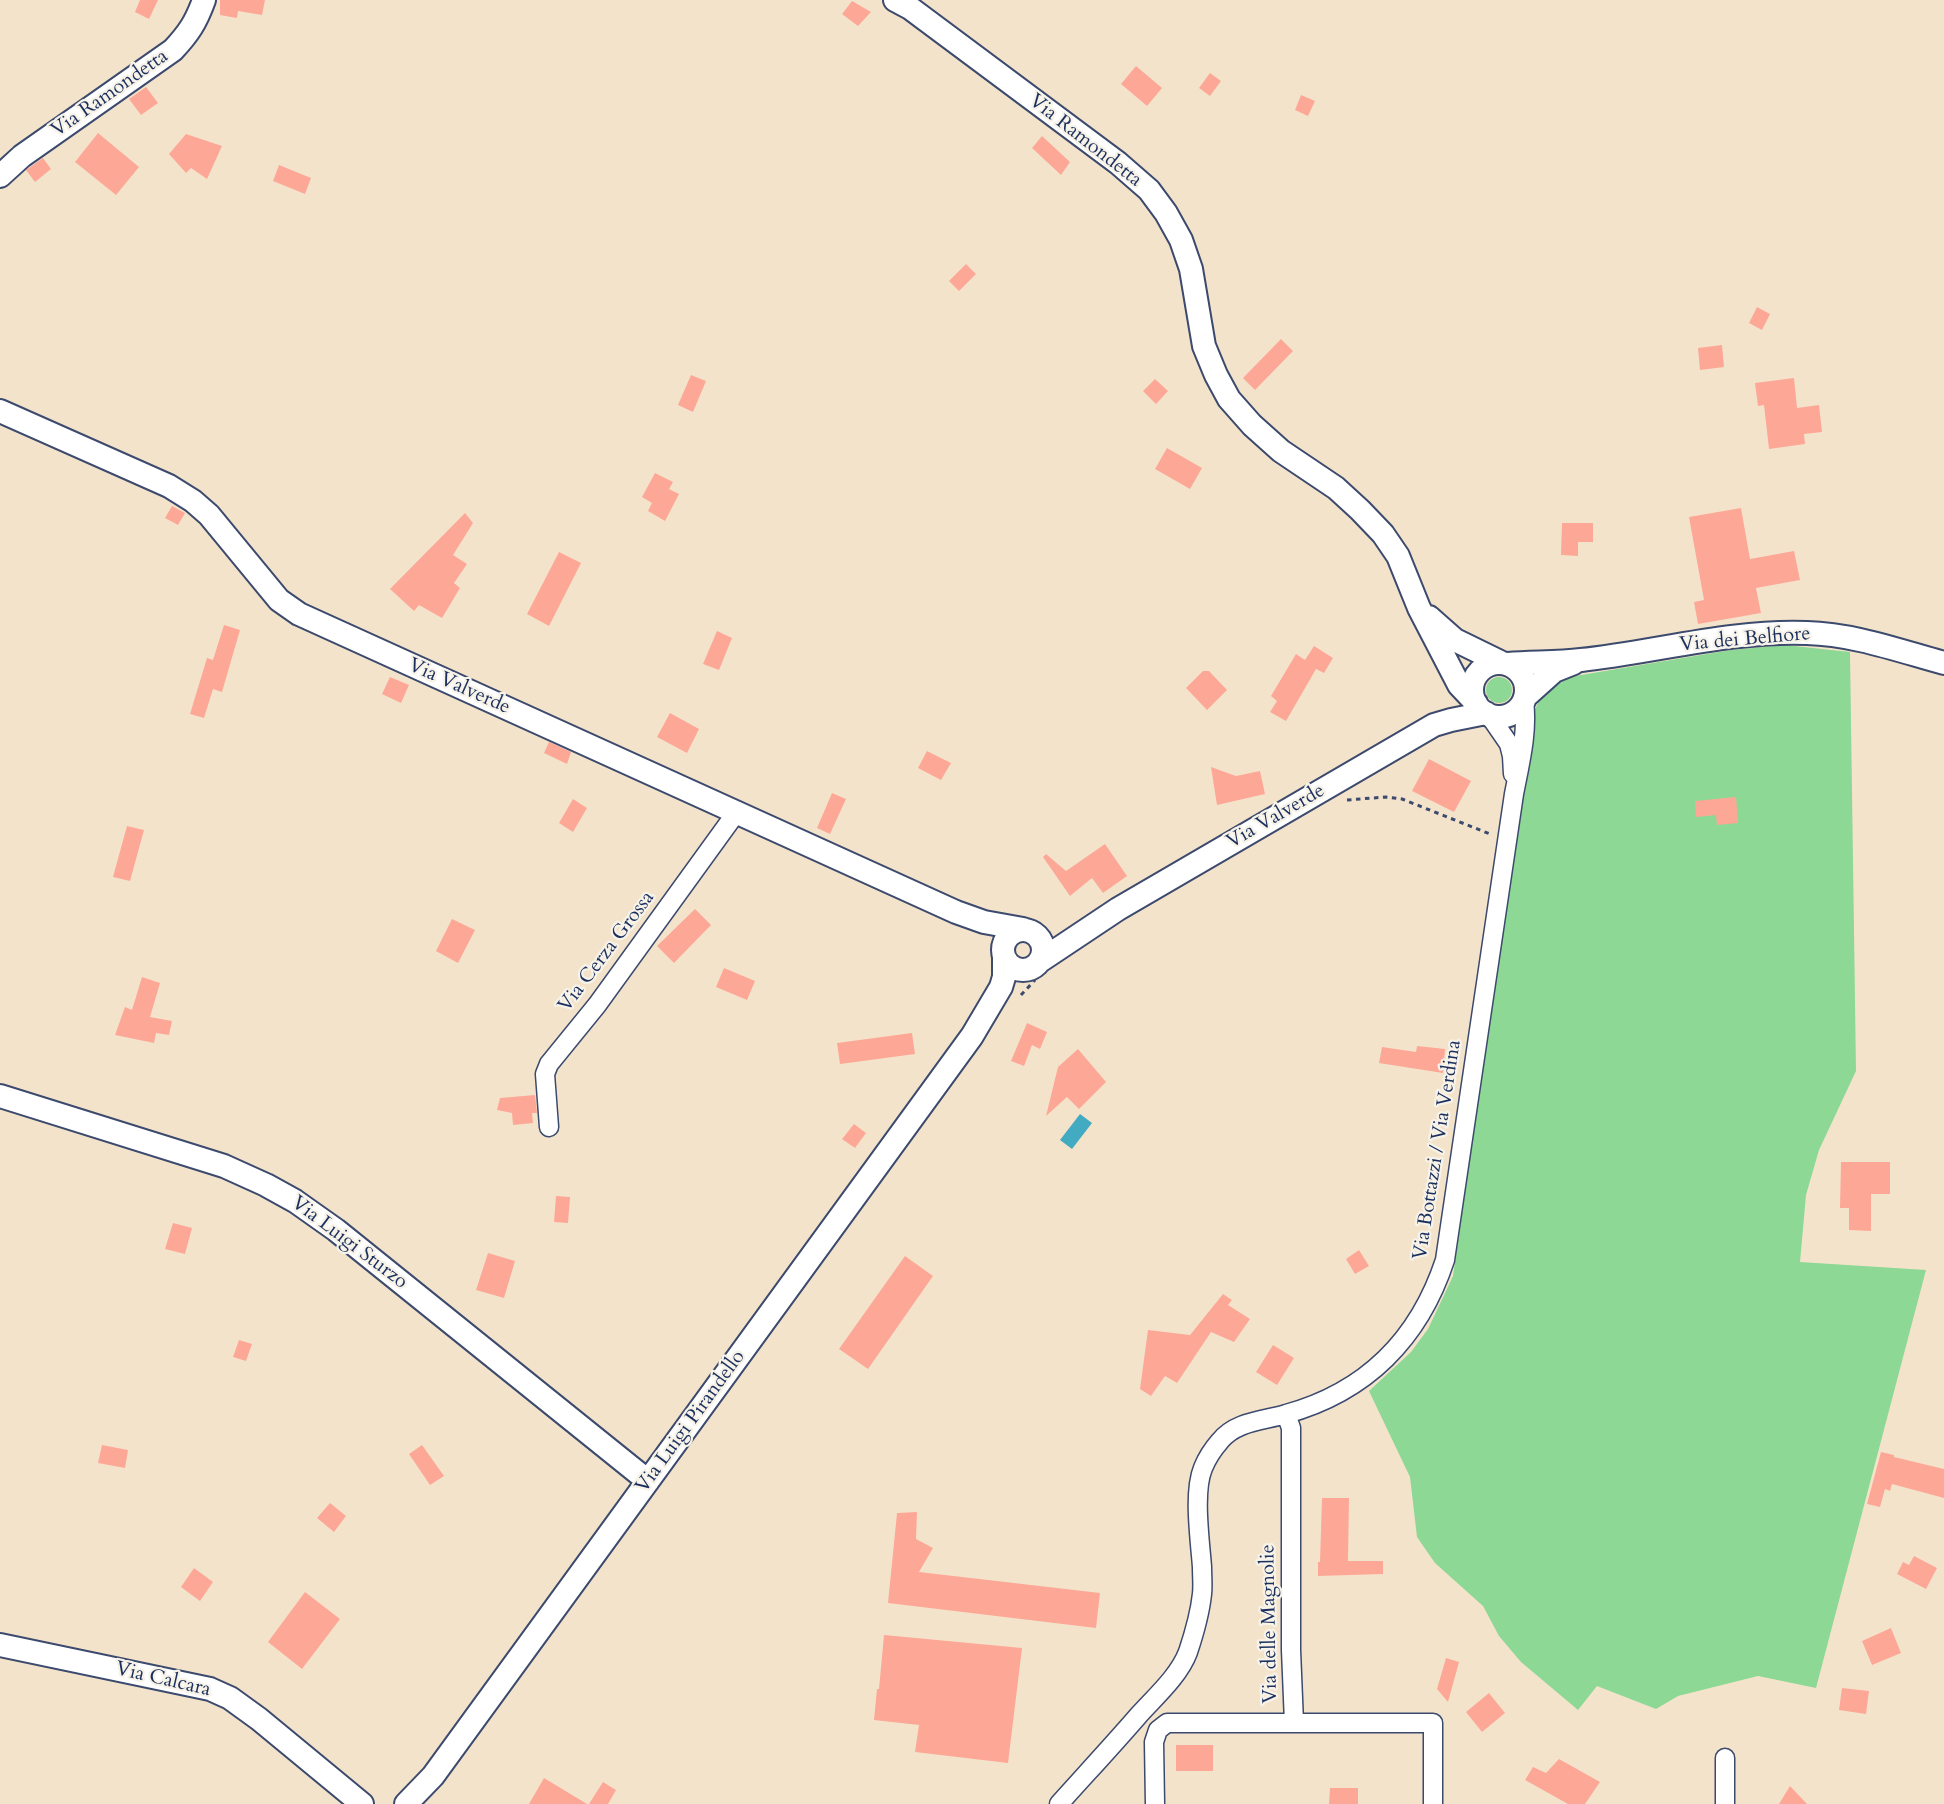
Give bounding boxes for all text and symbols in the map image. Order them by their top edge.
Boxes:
street label: Via Ramondetta [47,45,173,143]
street label: Via Ramondetta [1024,89,1146,193]
street label: Via dei Belfiore [1679,622,1811,658]
street label: Via Valverde [404,654,514,720]
street label: Via Valverde [1223,779,1329,855]
street label: Via Cerza Grossa [554,887,660,1017]
street label: Via Bottazzi / Via Verdina [1409,1038,1467,1262]
street label: Via Luigi Sturzo [286,1191,412,1295]
street label: Via Luigi Pirandello [631,1346,751,1498]
street label: Via delle Magnolie [1257,1544,1283,1704]
street label: Via Calcara [113,1657,213,1703]

